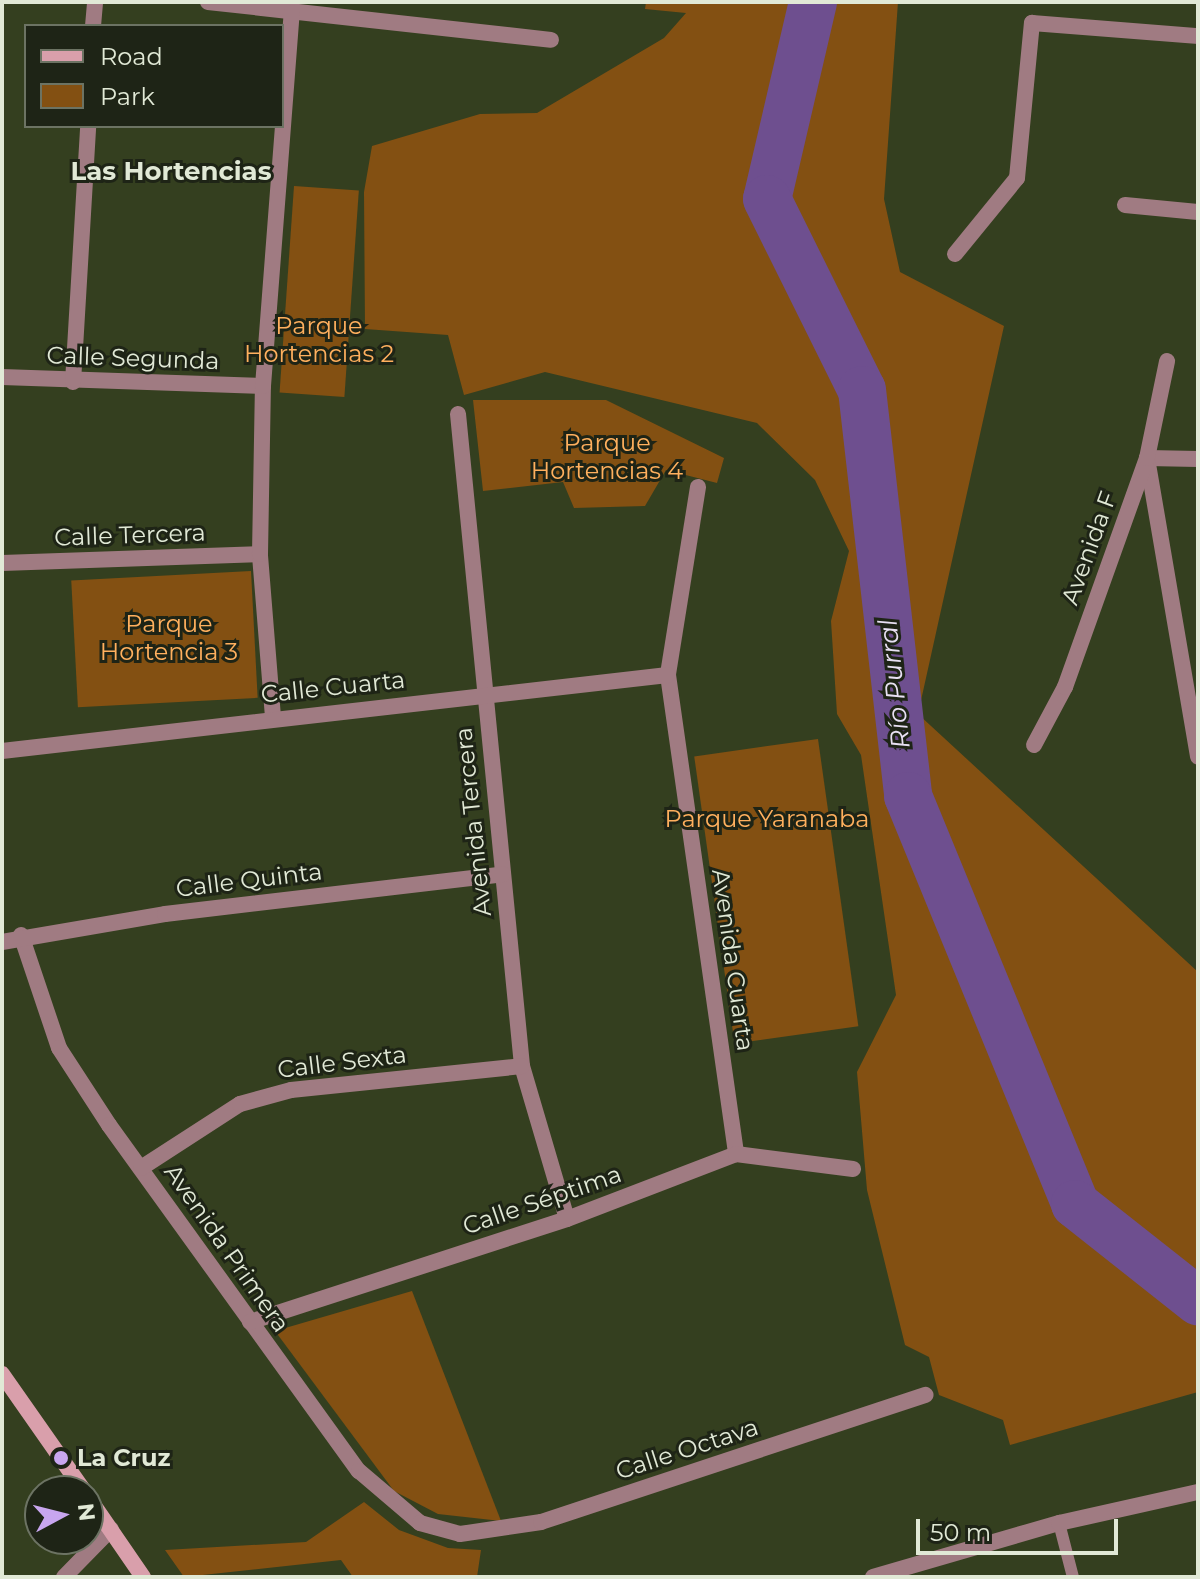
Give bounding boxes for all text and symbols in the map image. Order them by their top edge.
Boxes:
legend [24,24,284,128]
text: Road [100,42,163,71]
text: Park [100,82,155,111]
district label: Las Hortencias [71,156,271,188]
park label: Parque Hortencias 2 [244,312,394,368]
street label: Calle Segunda [46,341,220,375]
park label: Parque Hortencias 4 [531,429,683,485]
street label: Avenida F [1055,487,1123,609]
street label: Calle Tercera [54,518,206,552]
park label: Parque Hortencia 3 [100,610,238,666]
water label: Río Purral [873,618,917,750]
street label: Calle Cuarta [259,665,407,709]
street label: Avenida Tercera [449,726,497,918]
park label: Parque Yaranaba [665,805,869,833]
street label: Calle Quinta [174,857,324,903]
street label: Avenida Cuarta [706,867,760,1053]
street label: Calle Sexta [276,1040,408,1084]
street label: Avenida Primera [158,1158,296,1338]
street label: Calle Séptima [459,1159,625,1241]
street label: Calle Octava [612,1412,762,1486]
place label: La Cruz [77,1444,170,1472]
marker: La Cruz [52,1449,70,1467]
north arrow [24,1475,104,1555]
text: N [72,1502,101,1523]
scale bar [920,1503,1122,1553]
text: 50 m [930,1518,991,1547]

